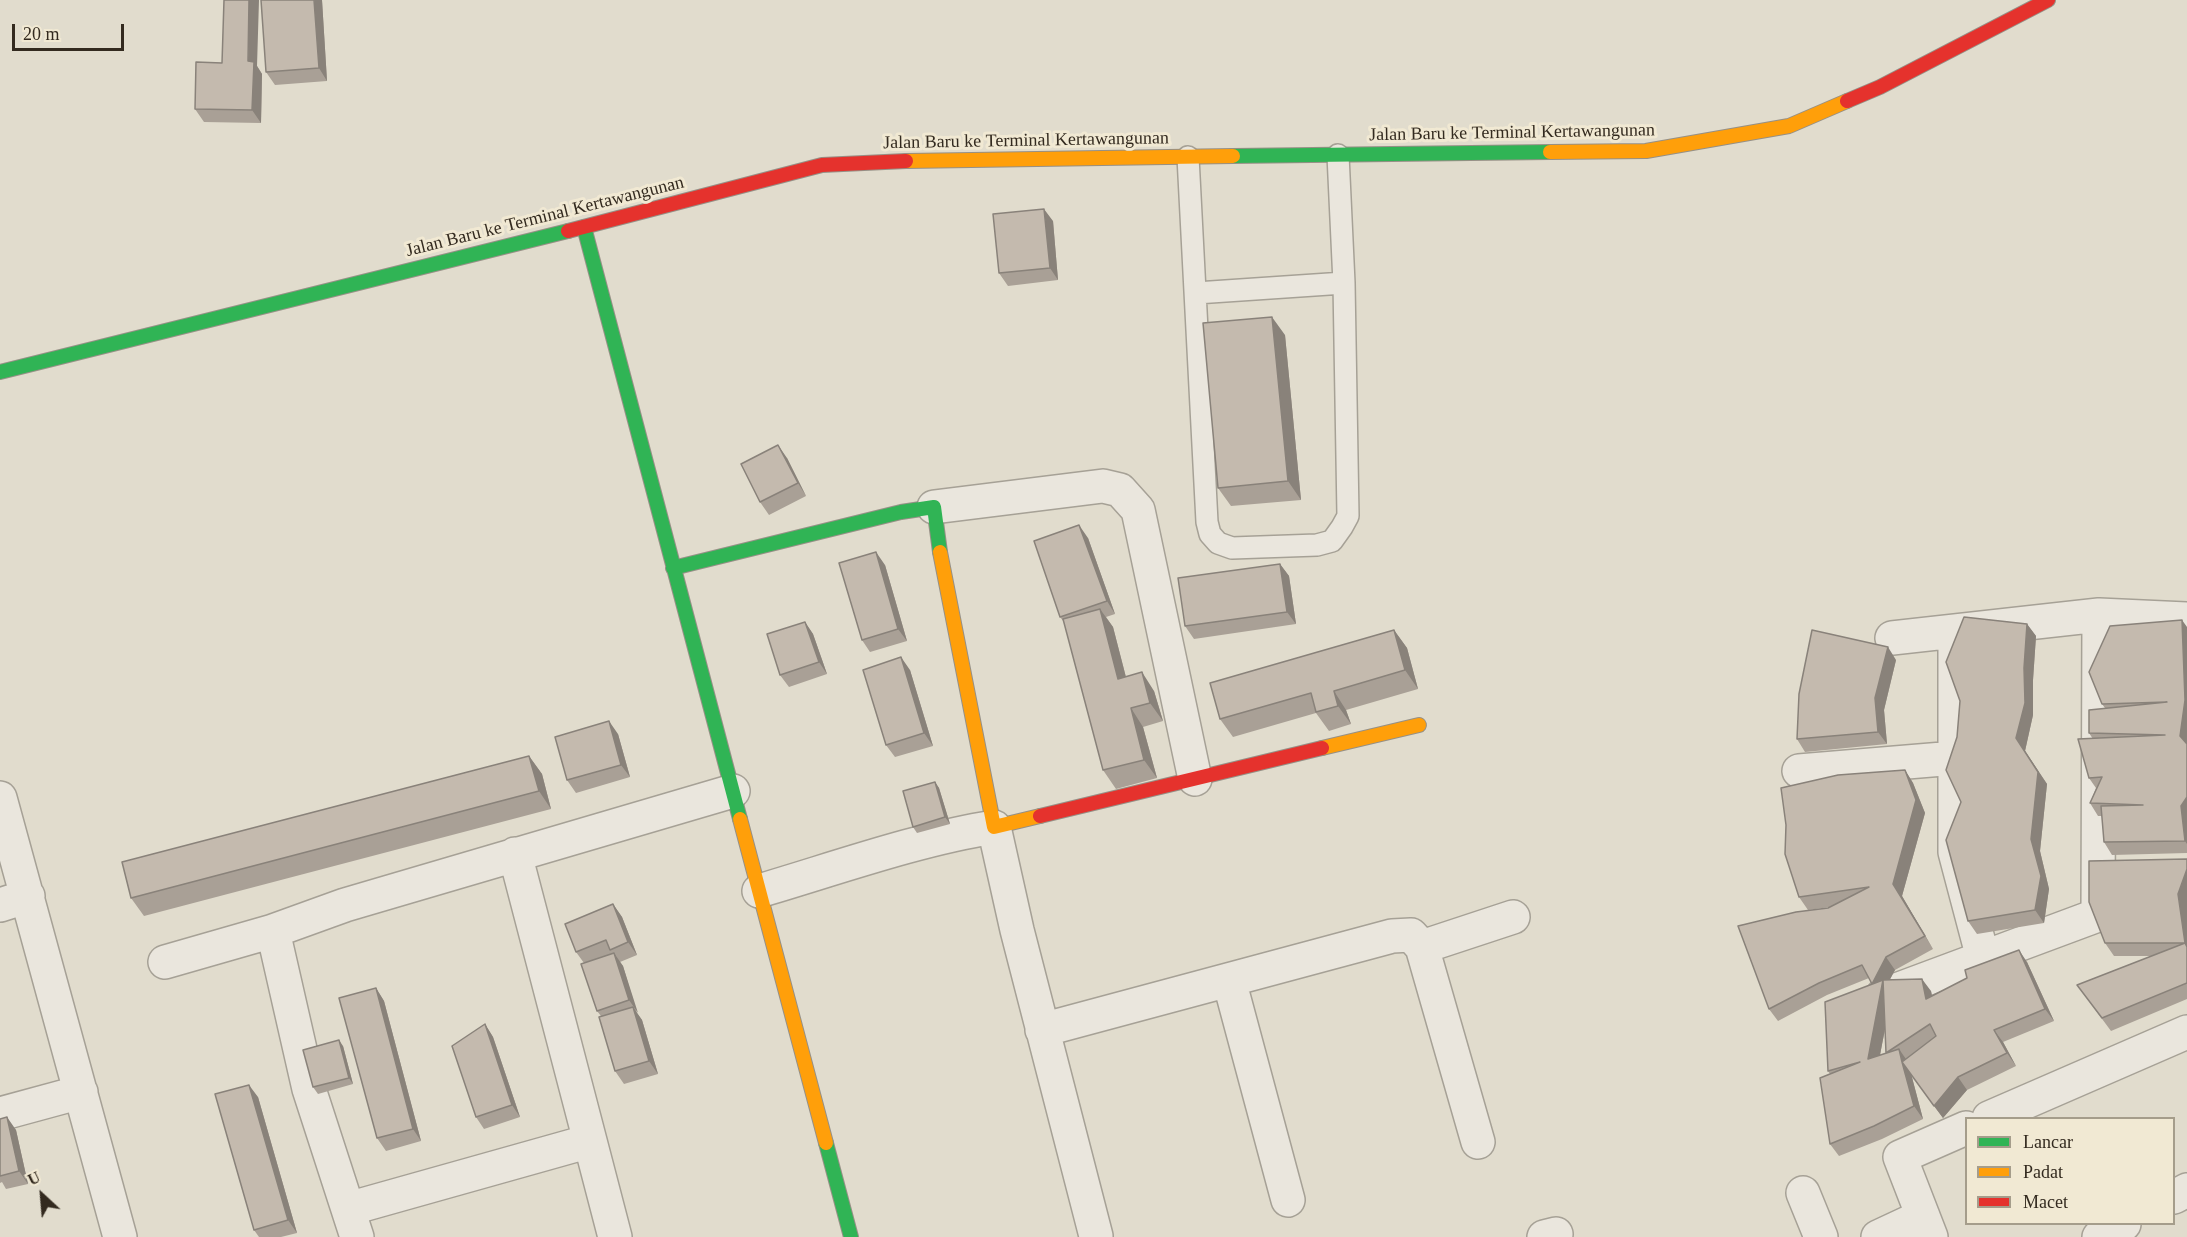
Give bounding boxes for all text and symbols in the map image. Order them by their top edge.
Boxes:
scale bar [15,12,128,50]
text: 20 m [23,24,60,44]
street label: Jalan Baru ke Terminal Kertawangunan [1369,120,1655,146]
street label: Jalan Baru ke Terminal Kertawangunan [883,128,1169,154]
street label: Jalan Baru ke Terminal Kertawangunan [404,172,686,262]
legend [1965,1117,2175,1225]
text: Lancar [2023,1132,2073,1152]
text: Padat [2023,1162,2063,1182]
north arrow [12,1165,72,1225]
text: U [25,1168,43,1189]
text: Macet [2023,1192,2068,1212]

